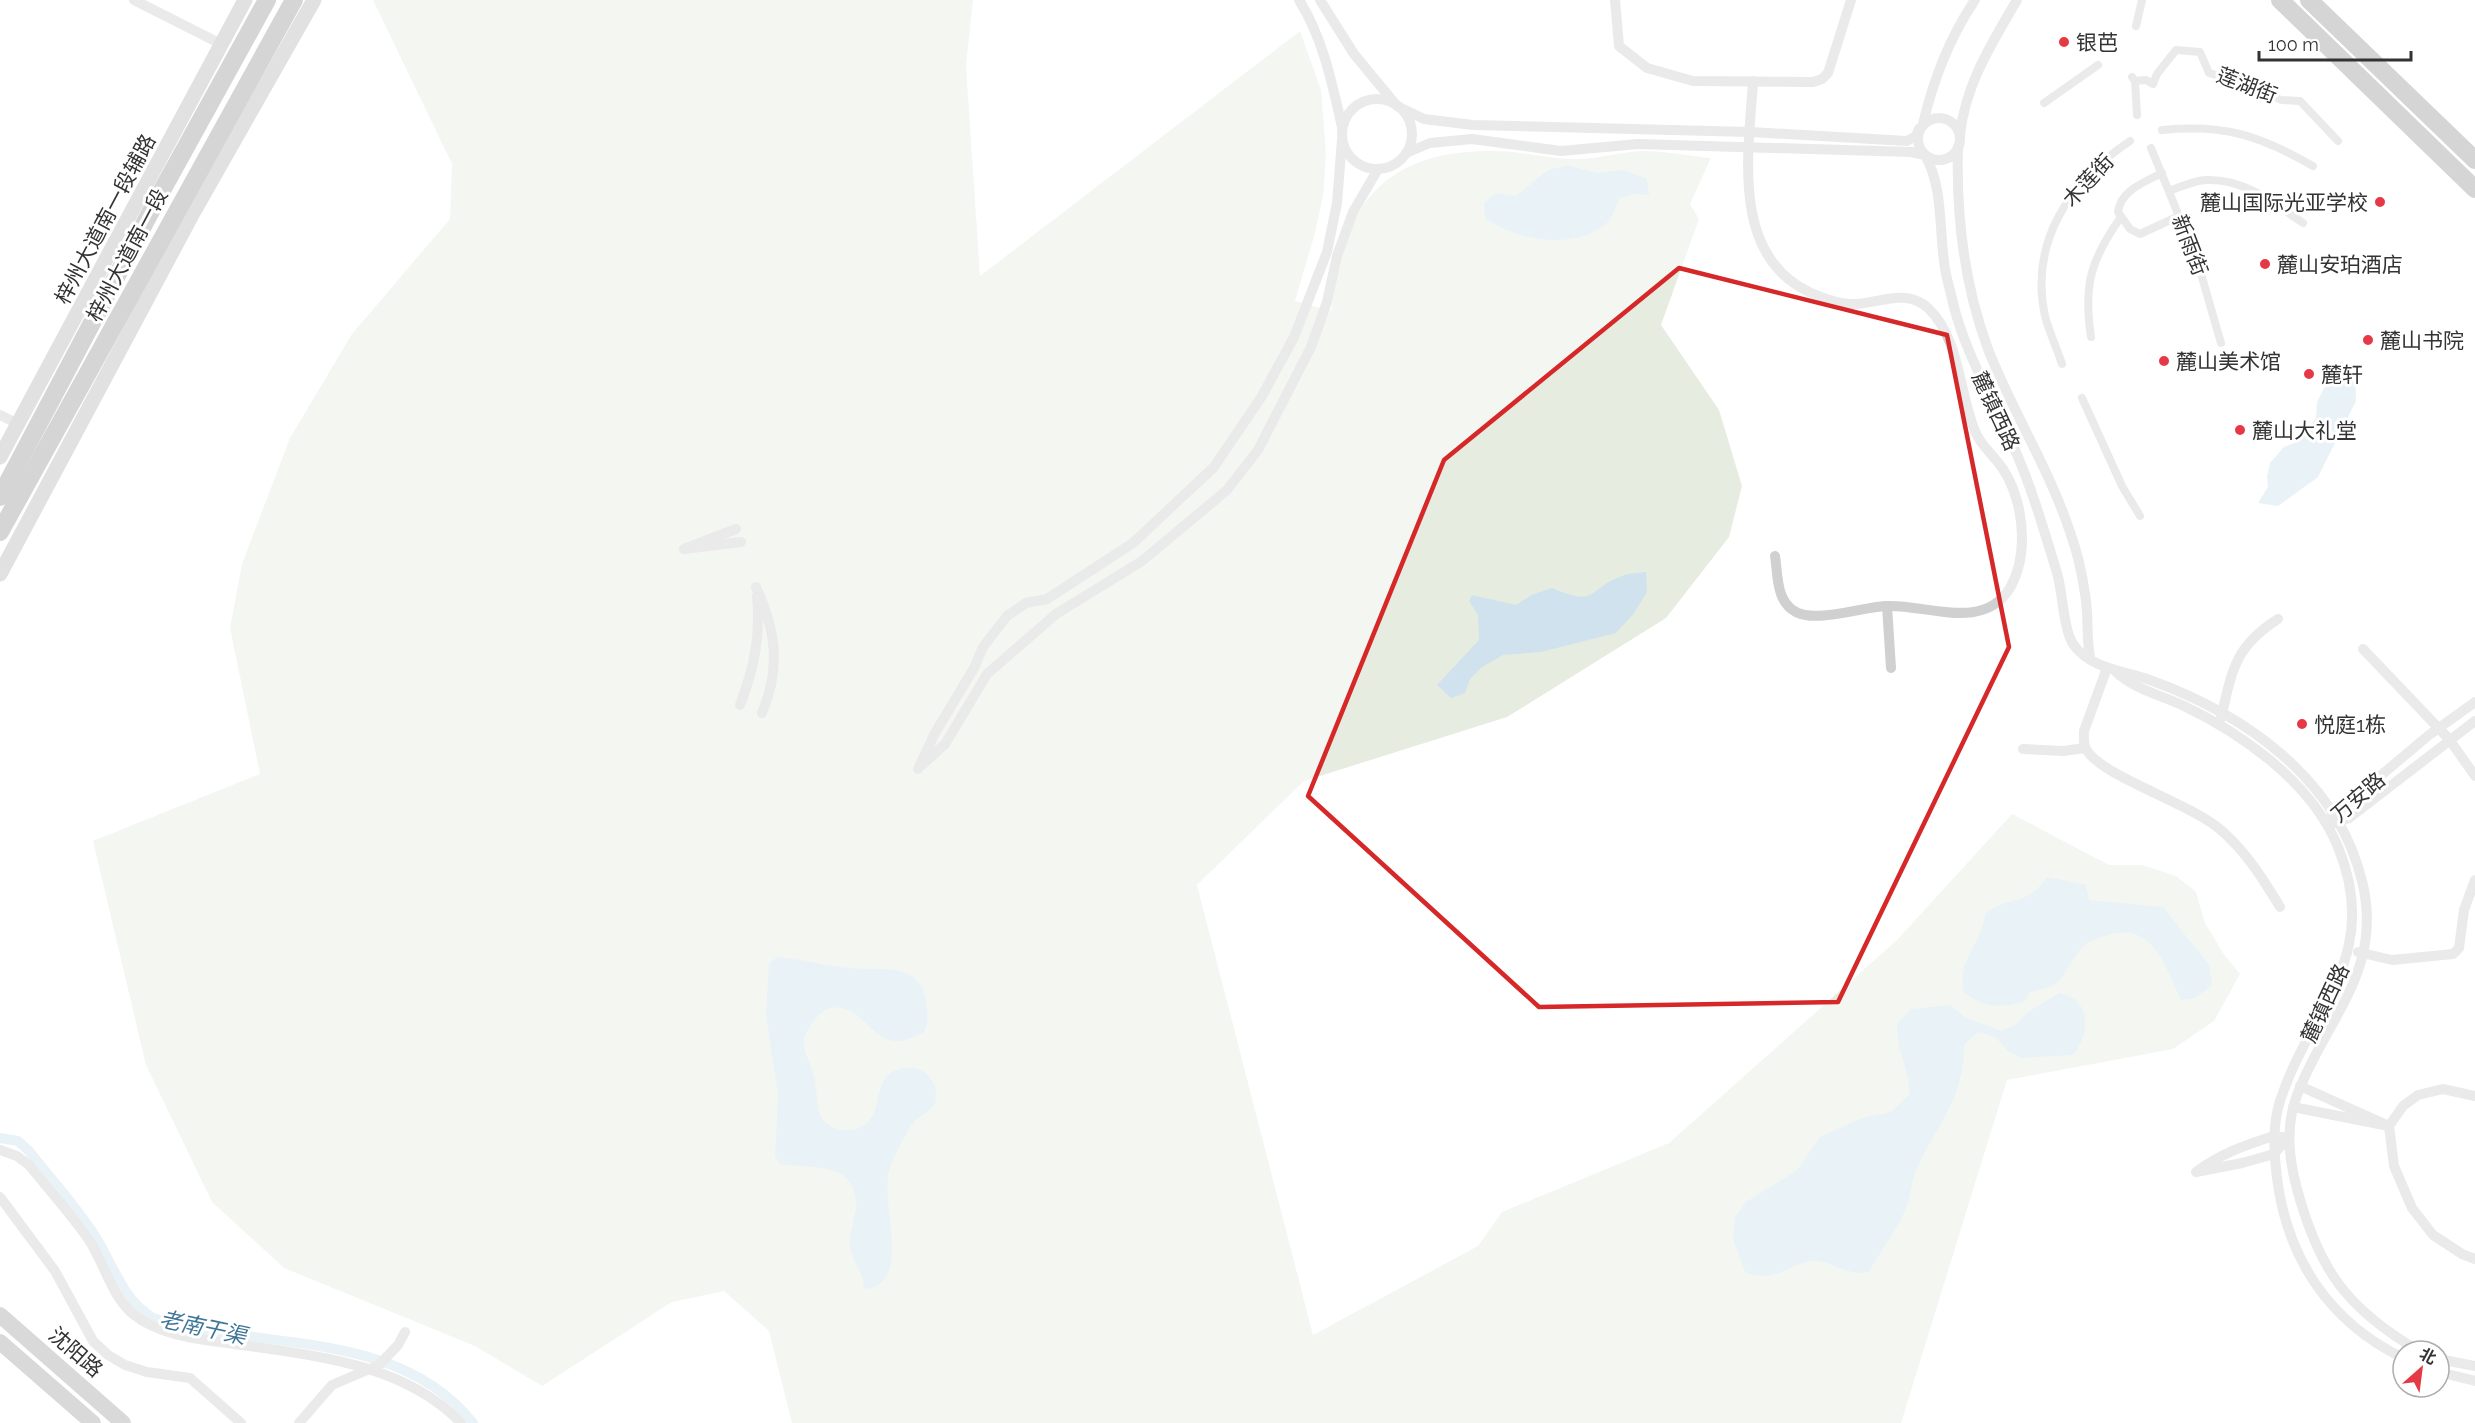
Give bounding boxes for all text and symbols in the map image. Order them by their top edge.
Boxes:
scale bar [2259,24,2410,62]
place label: 银芭 [2076,30,2118,55]
text: 100 m [2268,34,2319,55]
marker: 银芭 [2057,35,2071,49]
street label: 莲湖街 [2213,62,2281,108]
street label: 梓州大道南一段辅路 [50,130,160,308]
street label: 木莲街 [2057,148,2119,212]
street label: 梓州大道南一段 [81,184,173,326]
place label: 麓山国际光亚学校 [2200,190,2368,215]
marker: 麓山国际光亚学校 [2373,195,2387,209]
street label: 新雨街 [2167,211,2213,279]
place label: 麓山安珀酒店 [2277,252,2403,277]
marker: 麓山安珀酒店 [2258,257,2272,271]
place label: 麓山书院 [2380,328,2464,353]
marker: 麓山书院 [2361,333,2375,347]
place label: 麓山美术馆 [2176,349,2281,374]
marker: 麓山美术馆 [2157,354,2171,368]
place label: 麓轩 [2321,362,2363,387]
marker: 麓轩 [2302,367,2316,381]
street label: 麓镇西路 [1967,368,2025,454]
place label: 麓山大礼堂 [2252,418,2357,443]
marker: 麓山大礼堂 [2233,423,2247,437]
place label: 悦庭1栋 [2314,712,2386,737]
marker: 悦庭1栋 [2295,717,2309,731]
street label: 万安路 [2326,767,2390,827]
street label: 麓镇西路 [2296,960,2354,1046]
water label: 老南干渠 [157,1305,252,1349]
street label: 沈阳路 [44,1322,108,1382]
north arrow [2391,1339,2451,1399]
text: 北 [2416,1344,2439,1368]

